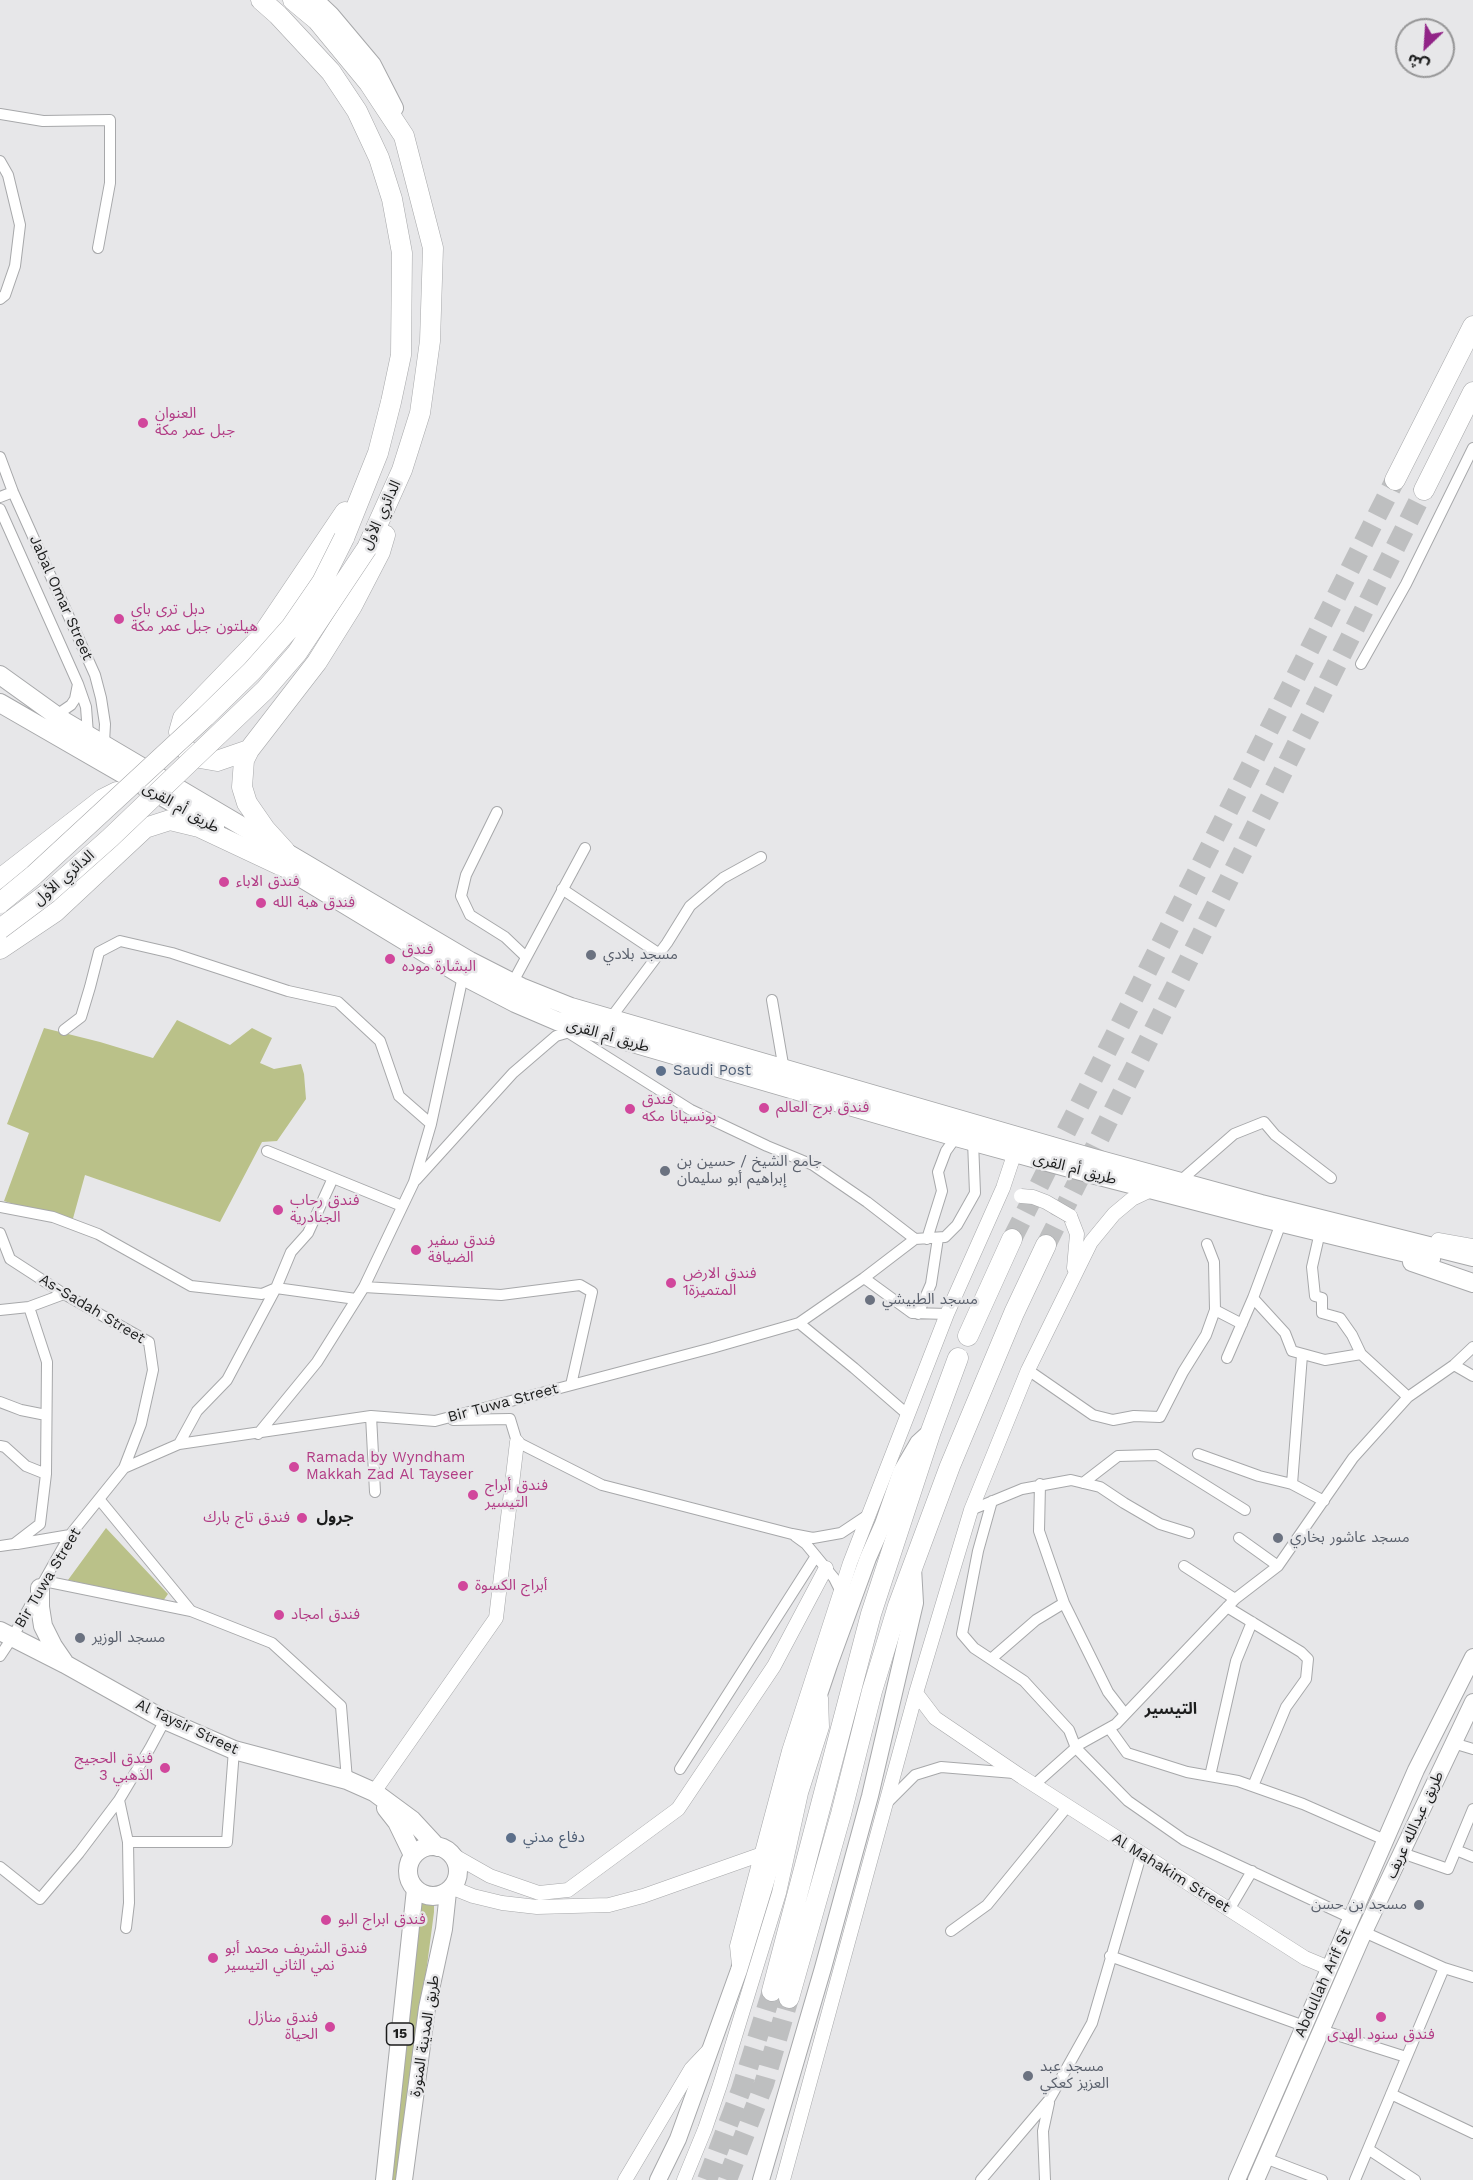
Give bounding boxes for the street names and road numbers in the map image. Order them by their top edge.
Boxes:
street label: الدائري الأول [357,477,405,553]
street label: Jabal Omar Street [25,533,97,663]
street label: طريق أم القرى [139,779,223,837]
street label: الدائري الأول [30,847,98,909]
street label: طريق أم القرى [564,1016,652,1056]
street label: طريق أم القرى [1031,1149,1119,1189]
street label: As-Sadah Street [36,1270,148,1348]
street label: Bir Tuwa Street [446,1380,560,1426]
street label: Bir Tuwa Street [11,1525,85,1631]
street label: Al Taysir Street [133,1695,241,1759]
street label: طريق عبدالله عريف [1382,1768,1448,1882]
street label: Al Mahakim Street [1109,1829,1233,1917]
street label: Abdullah Arif St [1291,1926,1355,2040]
street label: طريق المدينة المنورة [407,1974,443,2098]
road number: 15 [386,2023,414,2045]

